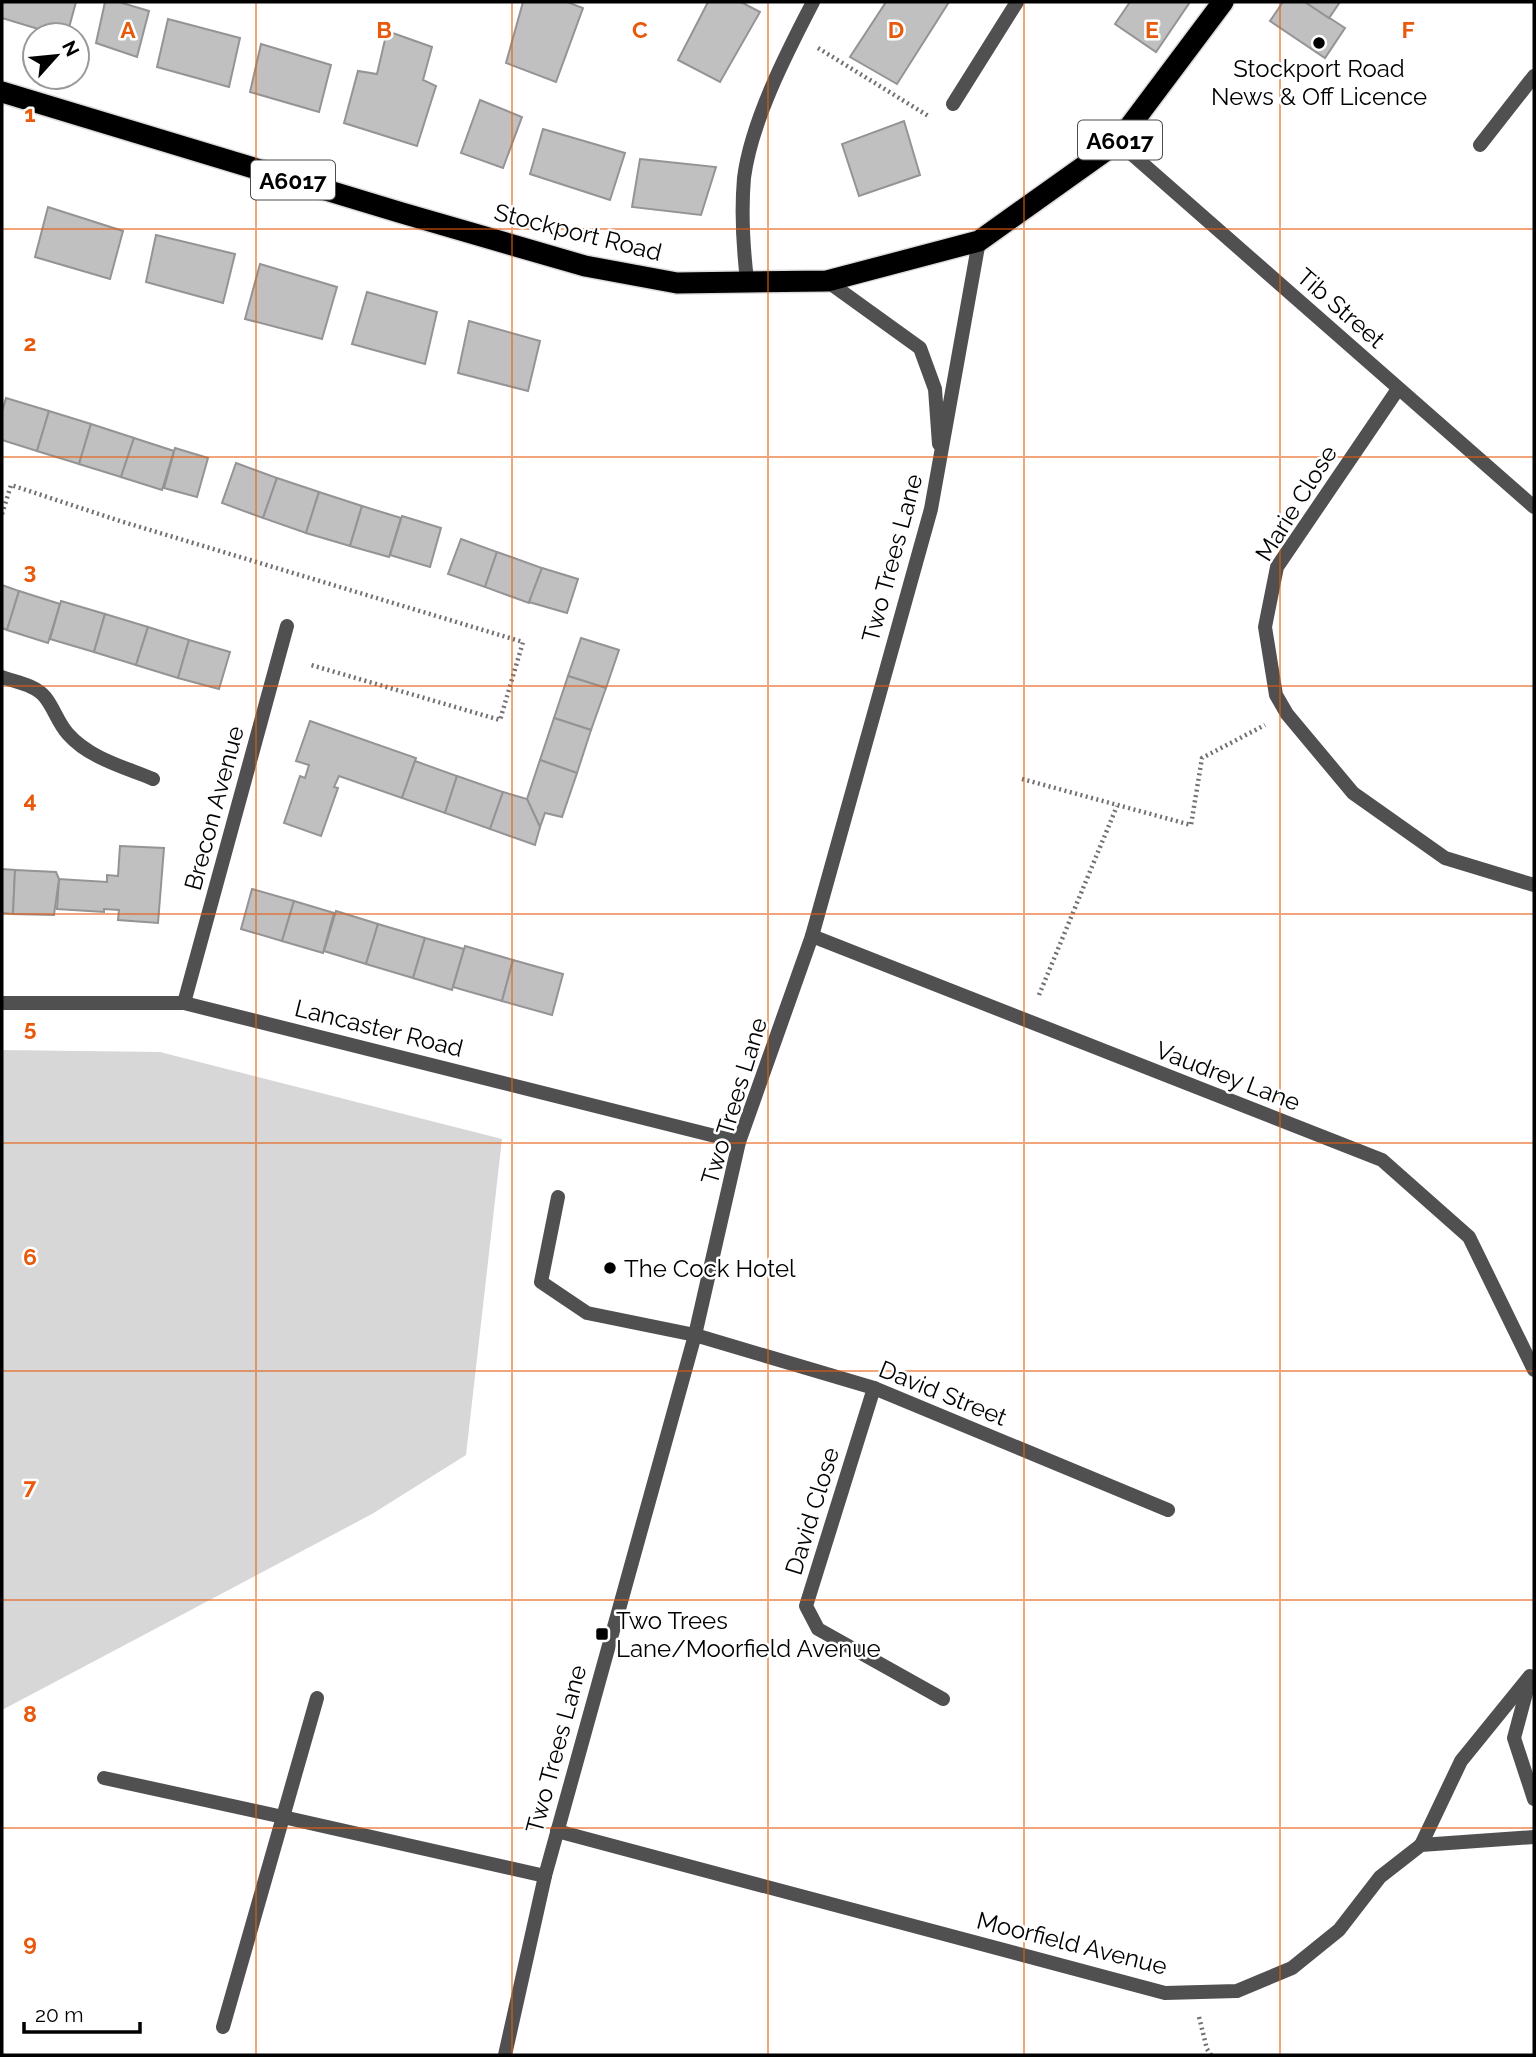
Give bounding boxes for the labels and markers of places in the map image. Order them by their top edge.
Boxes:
marker: Stockport Road News & Off Licence [1311,35,1327,51]
place label: Stockport Road News & Off Licence [1211,54,1427,111]
place label: The Cock Hotel [624,1254,796,1283]
marker: The Cock Hotel [602,1260,618,1276]
place label: Two Trees Lane/Moorfield Avenue [616,1606,881,1663]
marker: Two Trees Lane/Moorfield Avenue [594,1626,610,1642]

